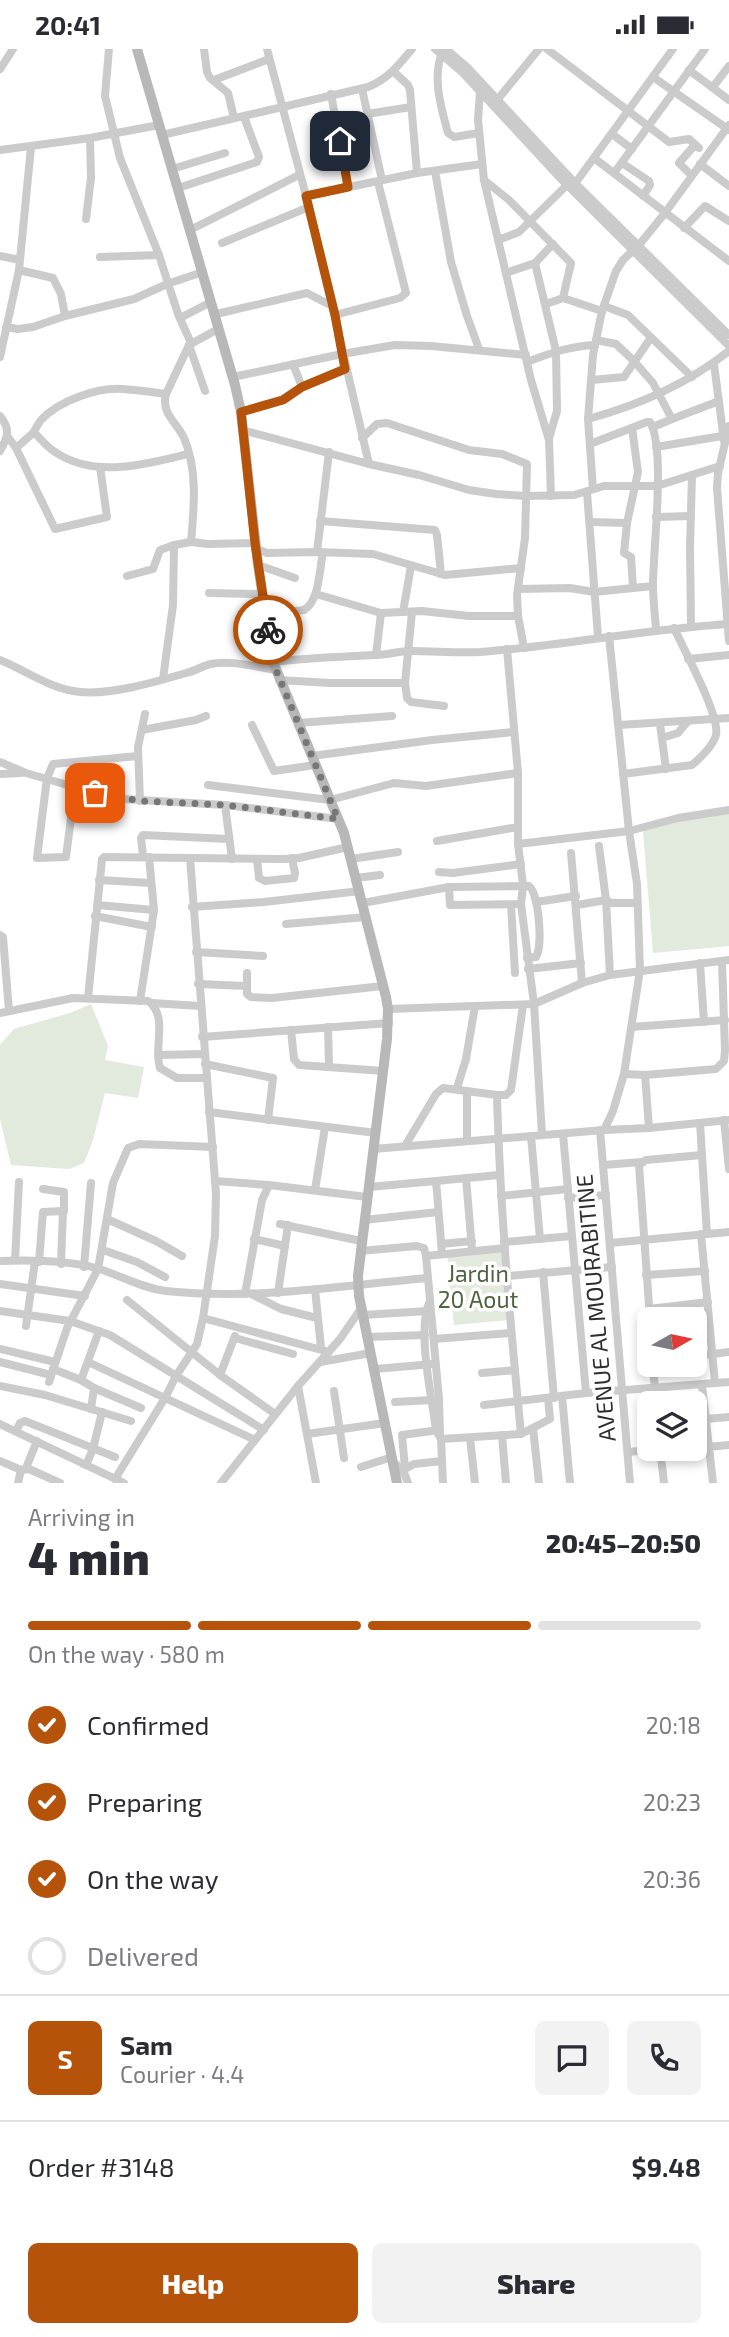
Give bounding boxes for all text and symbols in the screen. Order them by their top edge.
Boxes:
text: 20:41 [35,9,101,40]
pin [310,111,370,171]
icon: home [321,122,359,160]
courier [233,595,303,665]
icon: bike [249,611,287,649]
pin [65,763,125,823]
icon: bag [76,774,114,812]
street label: AVENUE AL MOURABITINE [569,1173,621,1443]
park label: Jardin 20 Aout [438,1259,519,1313]
north arrow [637,1307,707,1377]
map controls [637,1307,707,1461]
button: layers [637,1391,707,1461]
text: Arriving in [28,1503,135,1531]
text: 20:45–20:50 [546,1527,701,1558]
text: 4 min [28,1529,150,1584]
text: On the way · 580 m [28,1640,225,1668]
icon: check [28,1706,66,1744]
text: Confirmed [87,1709,210,1740]
text: 20:18 [646,1711,701,1739]
icon: check [28,1783,66,1821]
text: Preparing [87,1786,202,1817]
text: 20:23 [643,1788,701,1816]
icon: check [28,1860,66,1898]
text: On the way [87,1863,218,1894]
text: 20:36 [643,1865,701,1893]
text: Delivered [87,1940,199,1971]
button: chat [535,2021,609,2095]
button: phone [627,2021,701,2095]
text: Sam [120,2029,173,2060]
text: S [57,2043,73,2074]
text: Courier · 4.4 [120,2060,244,2088]
text: Order #3148 [28,2151,174,2182]
text: $9.48 [632,2151,701,2182]
button: Help [28,2243,358,2323]
button: Share [372,2243,701,2323]

